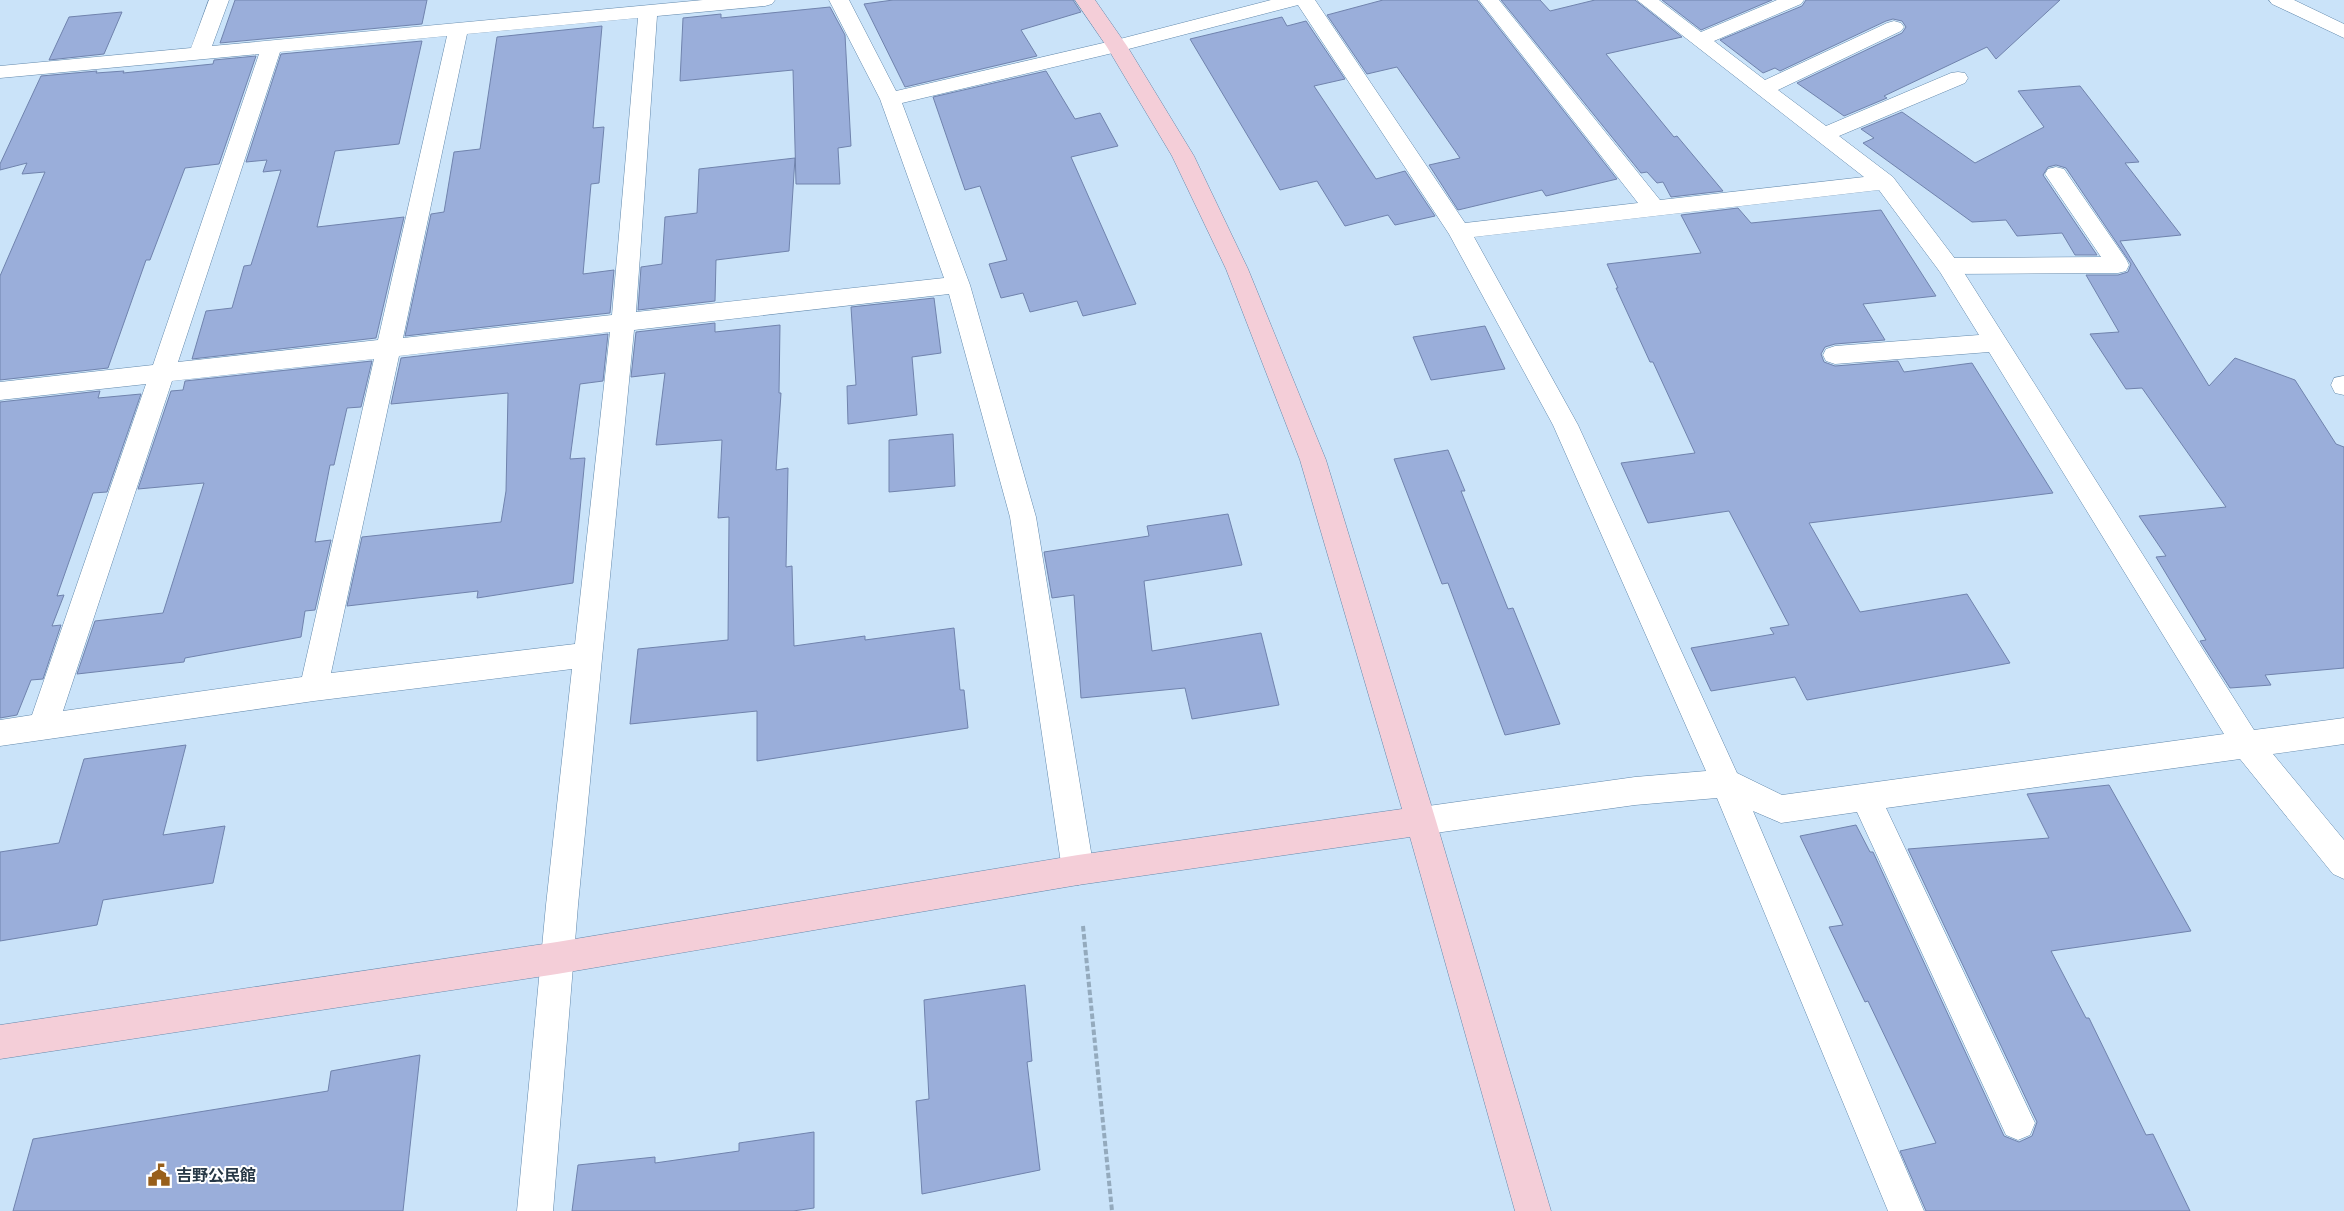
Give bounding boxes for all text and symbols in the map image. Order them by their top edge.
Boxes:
public building icon: 吉野公民館 [146,1162,172,1188]
place label: 吉野公民館 [176,1167,256,1184]

